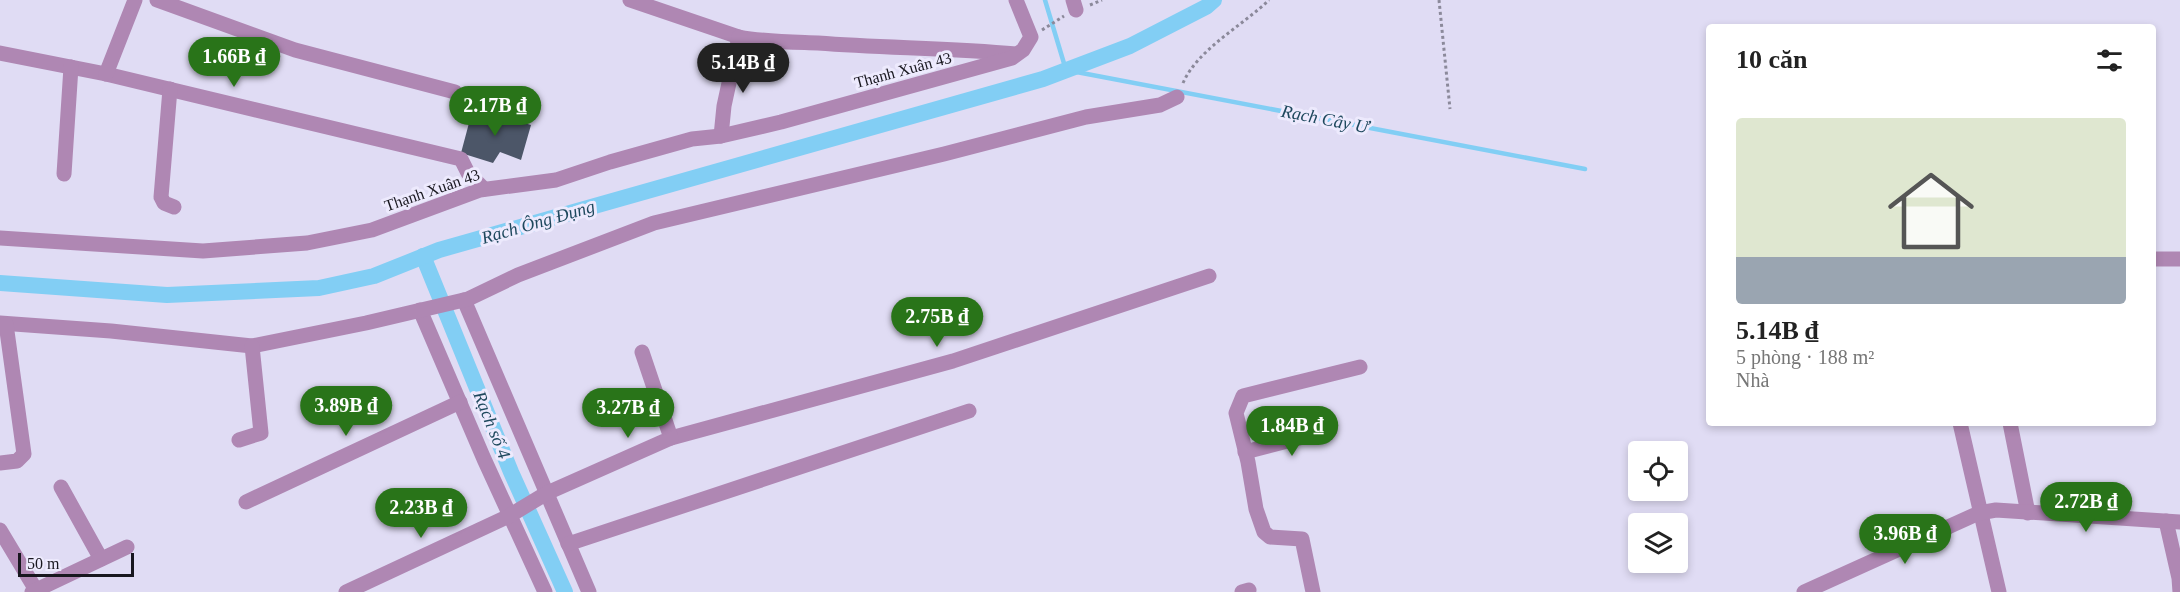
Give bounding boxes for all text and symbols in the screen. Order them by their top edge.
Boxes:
pin: 1.66B ₫ [179,37,289,88]
pin: 5.14B ₫ [688,43,798,94]
icon: filters [2093,44,2126,77]
text: 1.66B ₫ [202,45,266,67]
text: 10 căn [1736,45,1808,74]
street label: Thạnh Xuân 43 [853,49,953,91]
text: 5.14B ₫ [711,51,775,73]
pin: 2.17B ₫ [440,86,550,137]
text: 2.17B ₫ [463,94,527,116]
water label: Rạch Cây Ư [1279,101,1373,138]
icon: home [1877,157,1985,265]
street label: Thạnh Xuân 43 [382,166,482,214]
water label: Rạch Ông Đụng [478,195,597,248]
pin: 2.75B ₫ [882,297,992,348]
text: 2.75B ₫ [905,305,969,327]
text: 5.14B ₫ [1736,316,1819,345]
text: 5 phòng · 188 m² [1736,346,1874,368]
text: Nhà [1736,369,1769,391]
pin: 3.89B ₫ [291,386,401,437]
water label: Rạch số 4 [469,387,515,462]
pin: 3.27B ₫ [573,388,683,439]
text: 3.89B ₫ [314,394,378,416]
text: 3.27B ₫ [596,396,660,418]
pin: 1.84B ₫ [1237,406,1347,457]
text: 1.84B ₫ [1260,414,1324,436]
map controls [1628,441,1688,573]
button: locate [1628,441,1688,501]
pin: 2.72B ₫ [2031,482,2141,533]
pin: 2.23B ₫ [366,488,476,539]
text: 2.72B ₫ [2054,490,2118,512]
text: 2.23B ₫ [389,496,453,518]
button: layers [1628,513,1688,573]
pin: 3.96B ₫ [1850,514,1960,565]
text: 3.96B ₫ [1873,522,1937,544]
scale bar [18,550,134,578]
text: 50 m [27,555,59,572]

